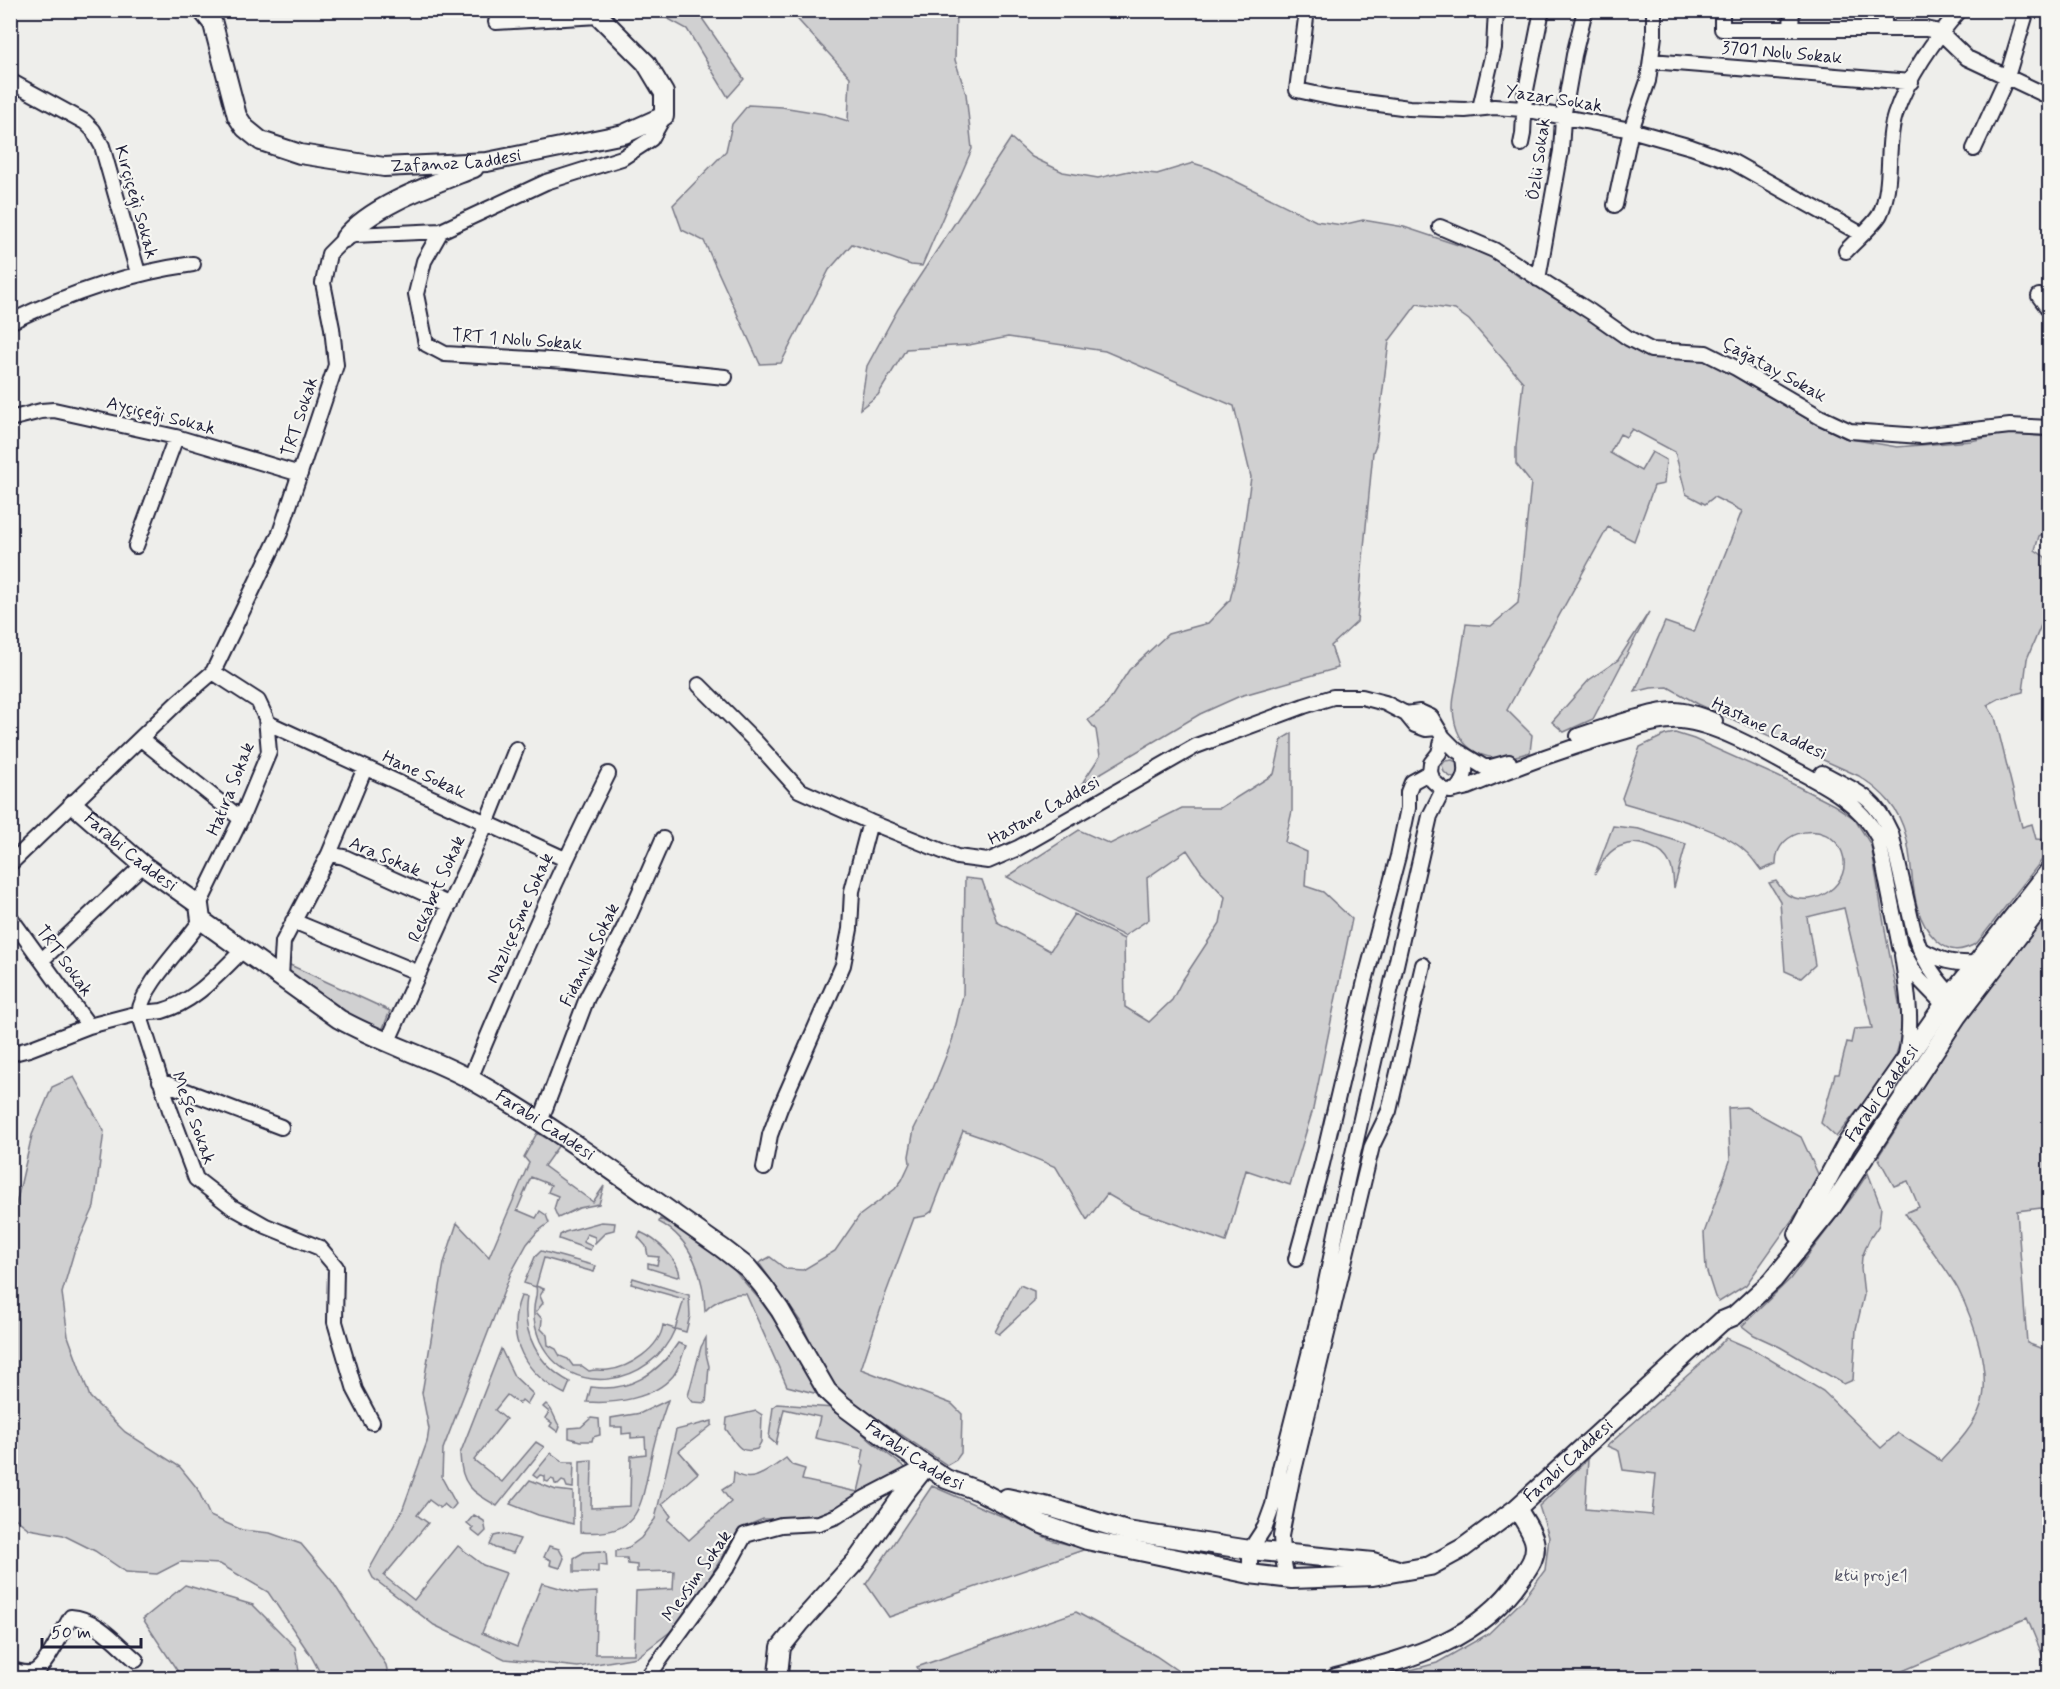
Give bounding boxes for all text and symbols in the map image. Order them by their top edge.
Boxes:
street label: 3701 Nolu Sokak [1721,36,1843,70]
street label: Yazar Sokak [1504,79,1604,119]
street label: Özlü Sokak [1521,116,1557,202]
street label: Kırçiçeği Sokak [108,143,164,261]
street label: Zafanoz Caddesi [390,143,523,179]
street label: TRT 1 Nolu Sokak [451,323,583,357]
street label: Çağatay Sokak [1717,331,1831,409]
street label: TRT Sokak [276,374,324,460]
street label: Ayçiçeği Sokak [104,391,218,441]
street label: Hastane Caddesi [1708,692,1830,766]
street label: Hatıra Sokak [201,739,261,839]
street label: Hane Sokak [378,745,470,805]
street label: Hastane Caddesi [984,770,1104,852]
street label: Farabi Caddesi [79,807,182,897]
street label: Ara Sokak [345,831,425,883]
street label: Rekabet Sokak [403,832,471,946]
street label: Nazlıçeşme Sokak [480,849,560,987]
street label: Fidanlık Sokak [555,899,625,1011]
street label: TRT Sokak [30,920,98,1002]
street label: Farabi Caddesi [1840,1040,1925,1147]
street label: Meşe Sokak [165,1068,221,1168]
street label: Farabi Caddesi [491,1084,599,1166]
street label: Farabi Caddesi [860,1414,967,1496]
street label: Farabi Caddesi [1518,1414,1619,1508]
street label: Mevsim Sokak [657,1526,737,1626]
park label: ktü proje1 [1834,1564,1908,1588]
scale bar [42,1611,141,1649]
text: 50 m [51,1621,91,1645]

